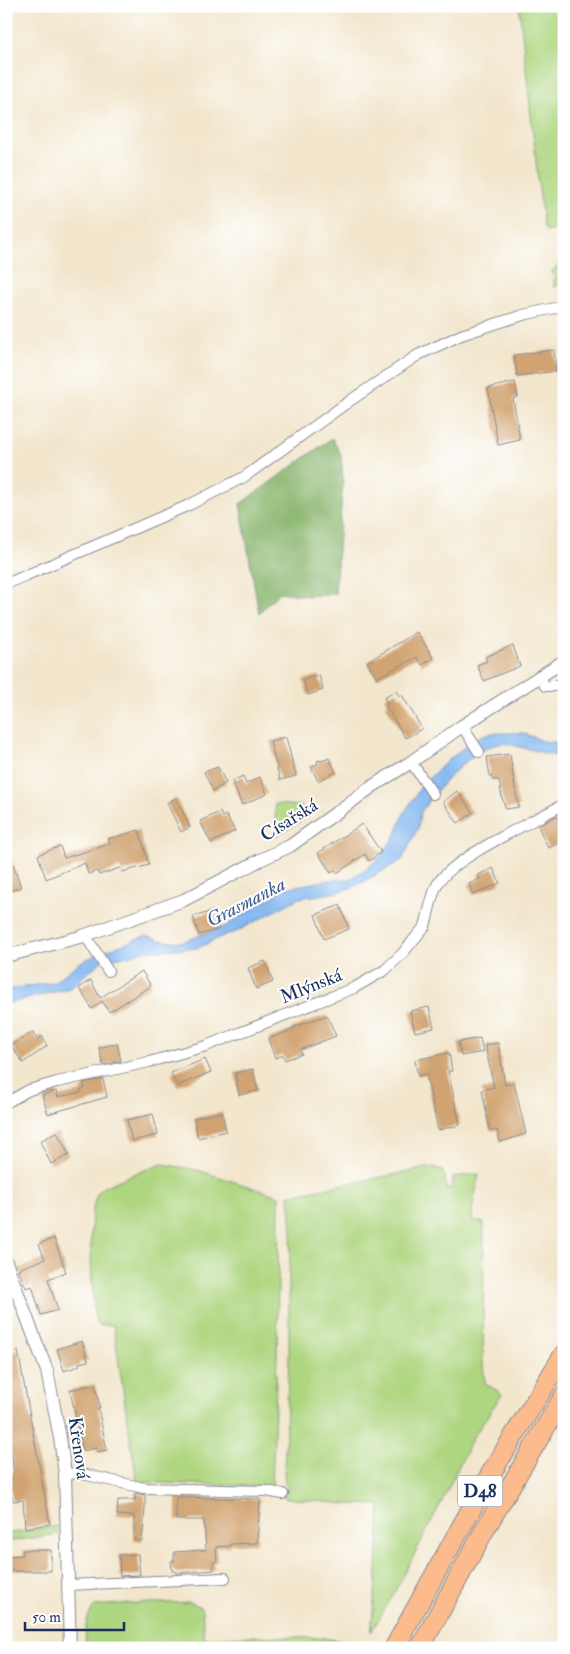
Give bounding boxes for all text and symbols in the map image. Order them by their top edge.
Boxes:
street label: Císařská [256,793,322,847]
water label: Grasmanka [202,871,290,933]
street label: Mlýnská [277,963,346,1009]
street label: Křenová [63,1415,95,1481]
road number: D48 [458,1475,502,1506]
scale bar [25,1599,124,1631]
text: 50 m [32,1608,61,1627]

